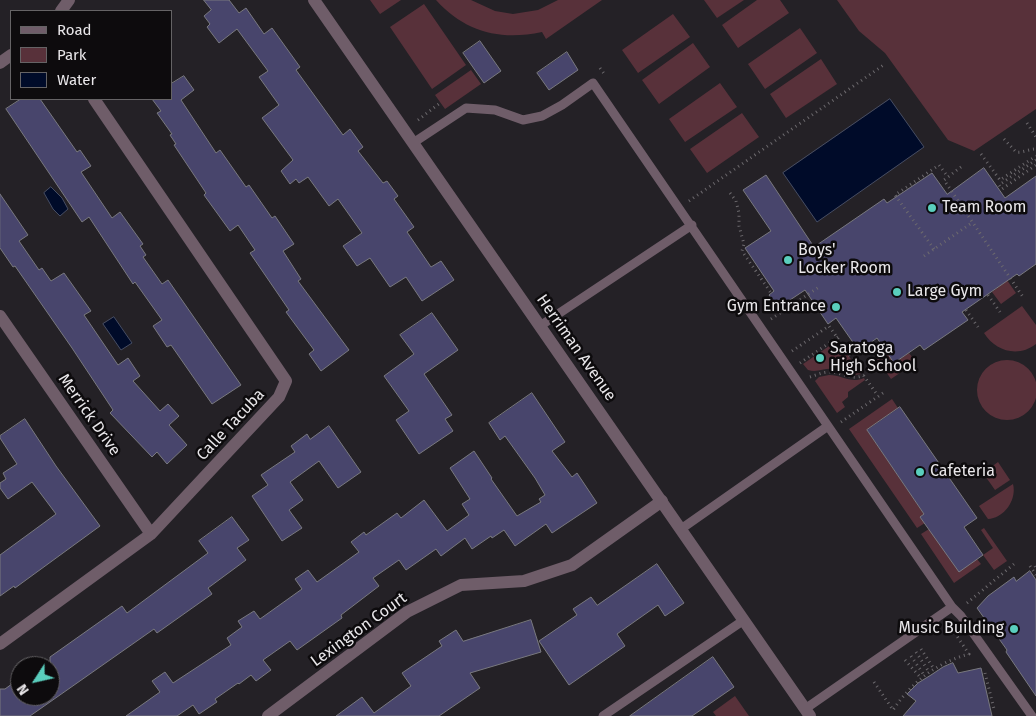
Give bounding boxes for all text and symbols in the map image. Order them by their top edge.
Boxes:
legend [10,10,172,100]
text: Road [57,21,92,39]
text: Park [57,46,87,64]
text: Water [57,71,96,89]
place label: Team Room [942,198,1026,218]
marker: Team Room [926,202,938,214]
place label: Boys' Locker Room [798,241,892,279]
marker: Boys' Locker Room [782,254,794,266]
place label: Large Gym [907,282,982,302]
marker: Large Gym [891,286,903,298]
street label: Herriman Avenue [532,291,620,405]
place label: Gym Entrance [727,297,826,317]
marker: Gym Entrance [830,301,842,313]
place label: Saratoga High School [830,339,916,377]
marker: Saratoga High School [814,352,826,364]
street label: Merrick Drive [54,370,124,460]
street label: Calle Tacuba [193,385,269,465]
place label: Cafeteria [930,462,995,482]
marker: Cafeteria [914,466,926,478]
street label: Lexington Court [307,589,411,671]
place label: Music Building [898,619,1004,639]
marker: Music Building [1008,623,1020,635]
north arrow [10,656,60,706]
text: N [13,681,33,698]

